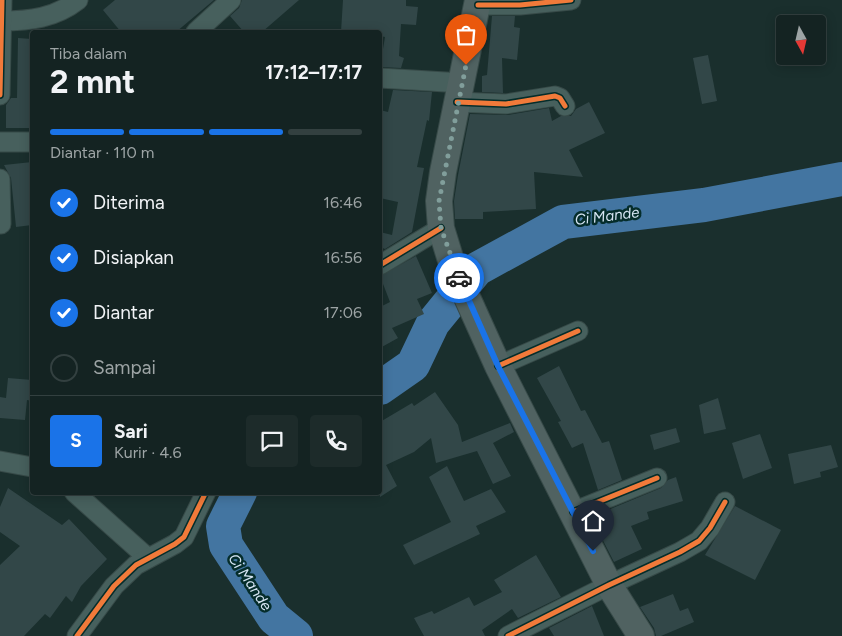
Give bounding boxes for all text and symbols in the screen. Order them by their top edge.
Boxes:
pin [445,14,487,65]
north arrow [776,15,826,65]
map controls [776,15,826,65]
icon: bag [452,21,480,49]
text: Tiba dalam [50,44,127,63]
text: 17:12–17:17 [265,61,362,84]
text: 2 mnt [50,63,135,101]
text: Diantar · 110 m [50,143,154,162]
icon: check [50,189,78,217]
text: Diterima [93,191,165,214]
text: 16:46 [323,193,362,212]
water label: Ci Mande [574,203,640,229]
icon: check [50,244,78,272]
text: Disiapkan [93,246,174,269]
text: 16:56 [324,248,362,267]
courier [434,253,484,303]
icon: car [445,264,473,292]
icon: check [50,299,78,327]
text: Diantar [93,301,154,324]
text: 17:06 [323,303,362,322]
text: Sampai [93,356,156,379]
button: chat [246,415,298,467]
button: phone [310,415,362,467]
text: Sari [114,420,148,443]
text: S [70,429,82,452]
text: Kurir · 4.6 [114,443,181,462]
pin [572,500,614,551]
icon: home [579,507,607,535]
water label: Ci Mande [224,550,276,614]

